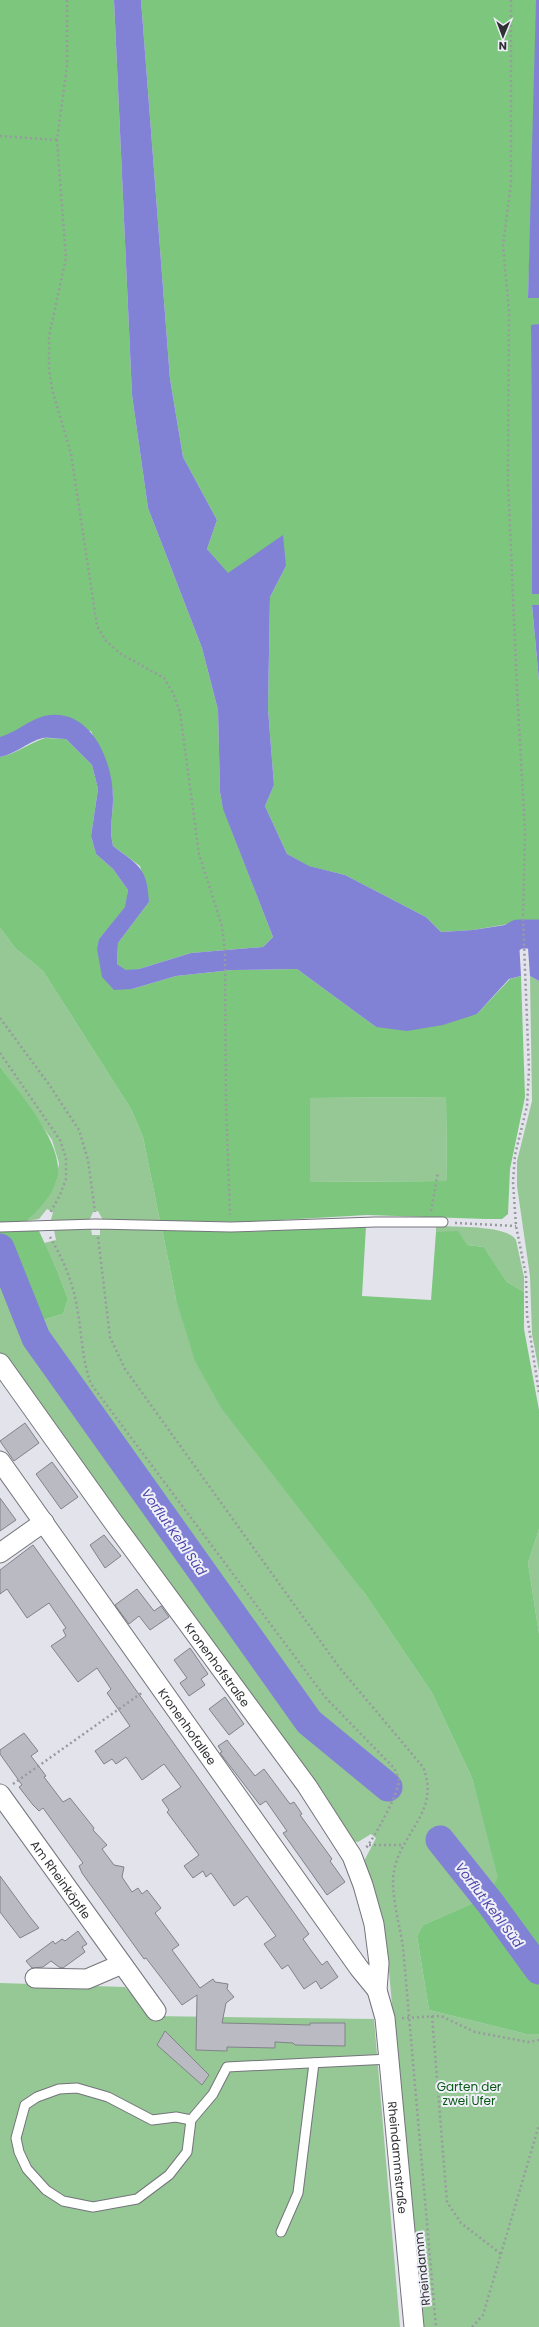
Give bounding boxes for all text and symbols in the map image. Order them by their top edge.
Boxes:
north arrow [483,16,523,56]
text: N [499,38,507,54]
water label: Vorflut Kehl Süd [137,1485,211,1580]
street label: Kronenhofstraße [181,1619,254,1710]
street label: Kronenhofallee [155,1684,221,1768]
street label: Am Rheinköpfle [27,1836,95,1922]
water label: Vorflut Kehl Süd [451,1858,527,1952]
park label: Garten der zwei Ufer [437,2078,502,2109]
street label: Rheindammstraße [384,2100,412,2214]
street label: Rheindamm [410,2231,434,2307]

